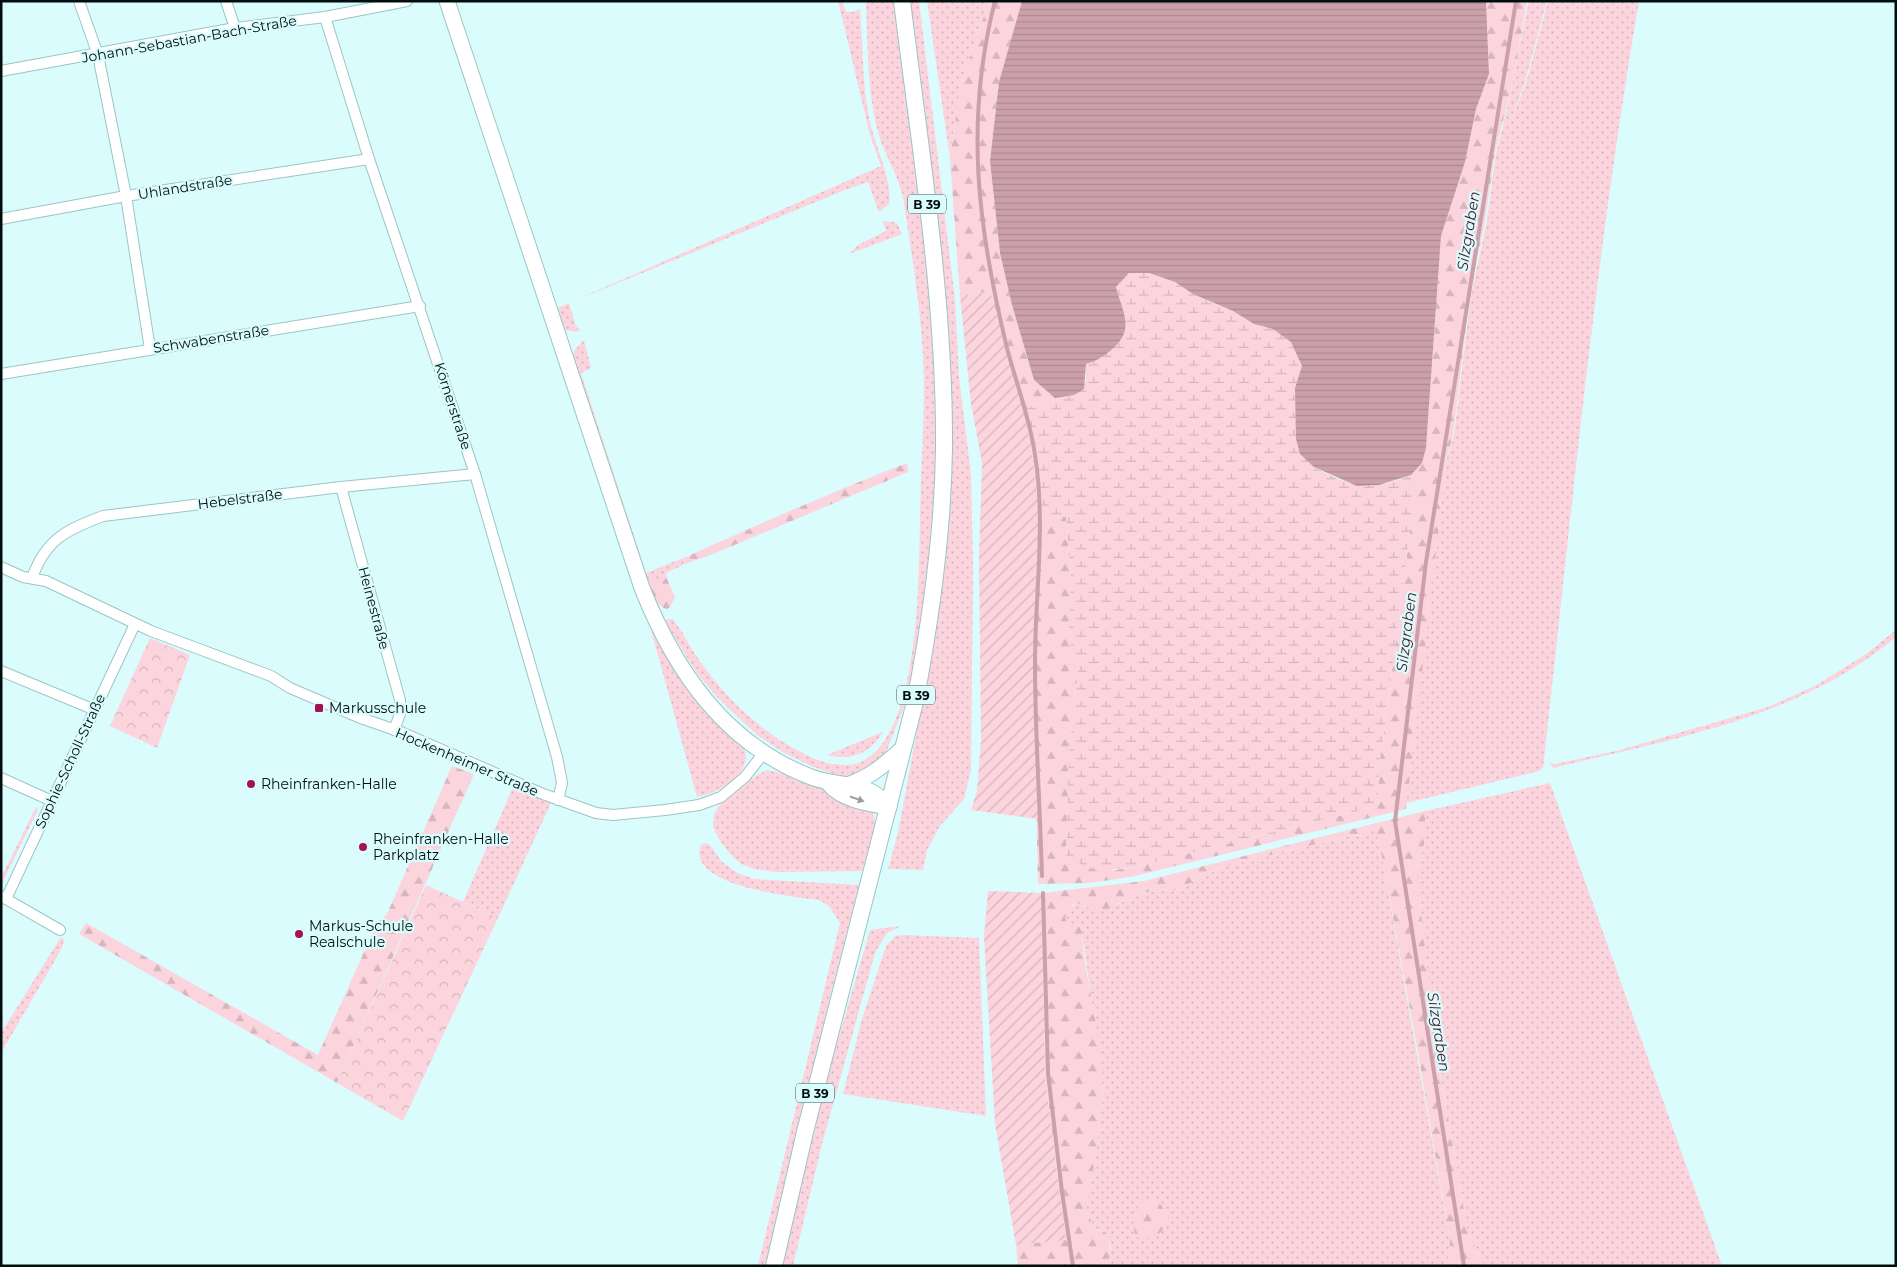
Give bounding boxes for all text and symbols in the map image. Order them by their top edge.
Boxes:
street label: Johann-Sebastian-Bach-Straße [79,11,298,67]
street label: Uhlandstraße [137,171,233,203]
water label: Silzgraben [1452,190,1484,272]
road number: B 39 [908,194,946,213]
street label: Schwabenstraße [152,321,270,357]
street label: Körnerstraße [430,360,476,452]
street label: Hebelstraße [197,485,283,513]
street label: Heinestraße [354,565,394,651]
water label: Silzgraben [1392,591,1420,673]
road number: B 39 [897,686,935,704]
street label: Sophie-Scholl-Straße [31,691,109,831]
place label: Markusschule [329,699,426,717]
marker: Markusschule [313,702,325,714]
street label: Hockenheimer Straße [393,724,541,800]
place label: Rheinfranken-Halle [261,775,397,793]
marker: Rheinfranken-Halle [245,778,257,790]
one-way arrow [849,796,864,803]
place label: Rheinfranken-Halle Parkplatz [373,830,509,864]
marker: Rheinfranken-Halle Parkplatz [357,841,369,853]
place label: Markus-Schule Realschule [309,917,413,951]
marker: Markus-Schule Realschule [293,928,305,940]
water label: Silzgraben [1423,991,1455,1073]
road number: B 39 [796,1084,834,1102]

